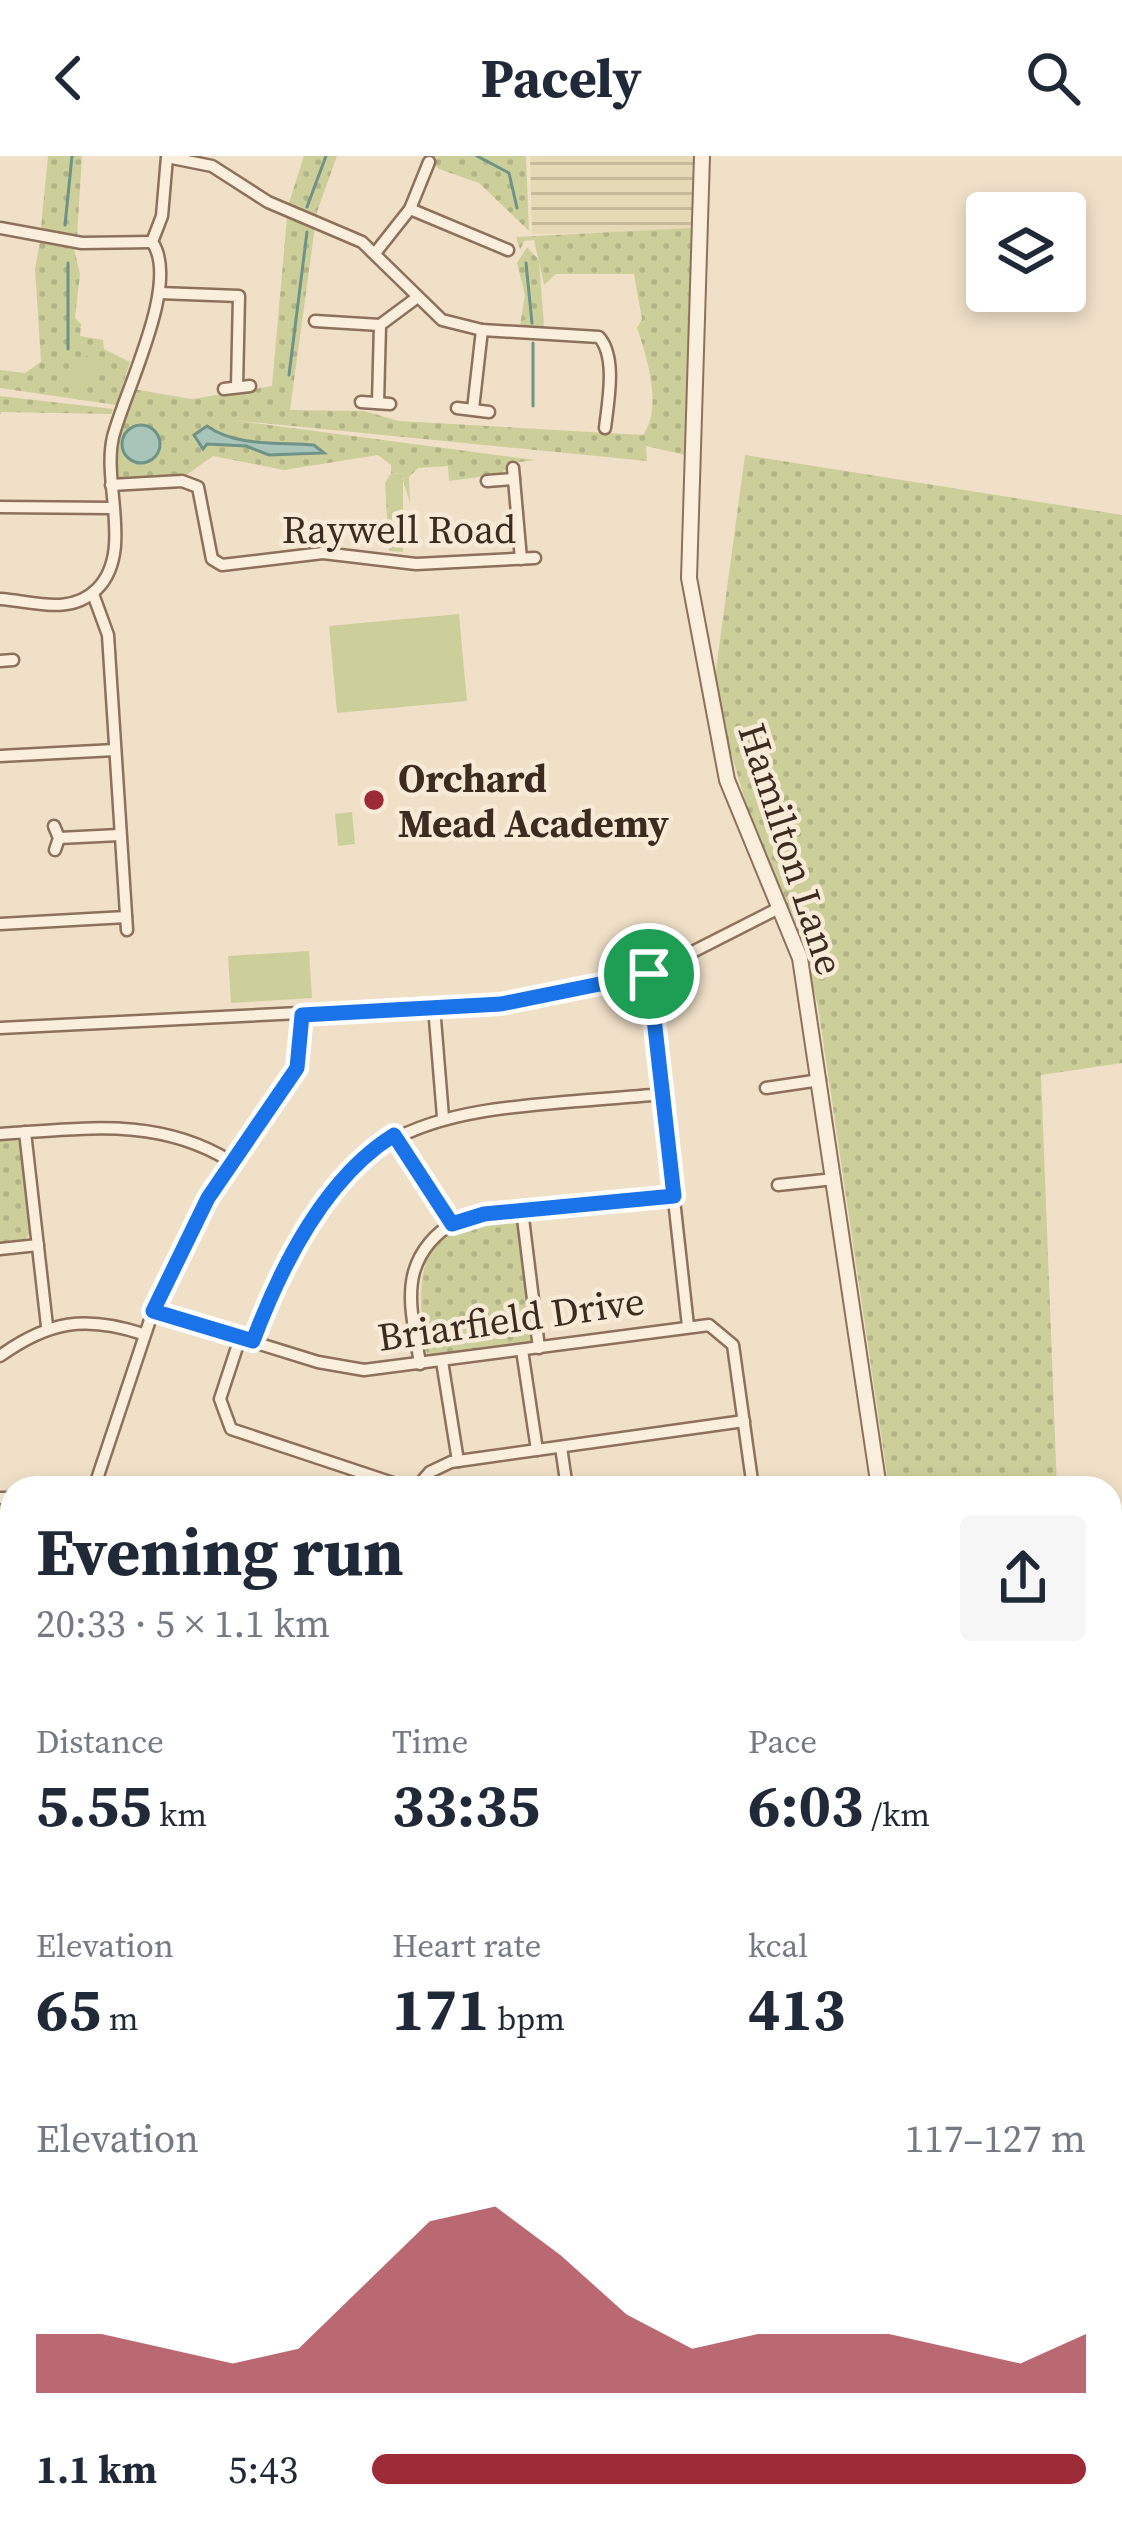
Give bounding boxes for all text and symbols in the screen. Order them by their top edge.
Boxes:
text: Pacely [480,41,642,115]
icon: back [36,45,102,111]
icon: search [1020,45,1086,111]
map controls [966,192,1086,312]
button: layers [966,192,1086,312]
street label: Raywell Road [282,503,516,556]
street label: Hamilton Lane [725,717,857,981]
place label: Orchard Mead Academy [398,752,669,850]
marker: Orchard Mead Academy [361,787,387,813]
pin [598,923,700,1025]
icon: arrive [616,941,682,1007]
street label: Briarfield Drive [374,1274,648,1364]
text: Evening run [36,1507,404,1597]
button: share [960,1515,1086,1641]
text: 20:33 · 5 × 1.1 km [36,1597,330,1650]
text: Distance [36,1719,164,1764]
text: Time [392,1719,468,1764]
text: Pace [748,1719,817,1764]
text: 5.55 [36,1764,152,1846]
text: 33:35 [392,1764,540,1846]
text: 6:03 [748,1764,864,1846]
text: km [152,1792,207,1837]
text: /km [864,1792,930,1837]
text: Elevation [36,1923,174,1968]
text: Heart rate [392,1923,541,1968]
text: kcal [748,1923,808,1968]
text: 65 [36,1968,101,2050]
text: 171 [392,1968,490,2050]
text: 413 [748,1968,846,2050]
text: m [101,1996,138,2041]
text: bpm [490,1996,565,2041]
text: Elevation [36,2112,199,2165]
text: 117–127 m [905,2112,1086,2165]
text: 1.1 km [36,2443,157,2496]
text: 5:43 [228,2443,298,2496]

